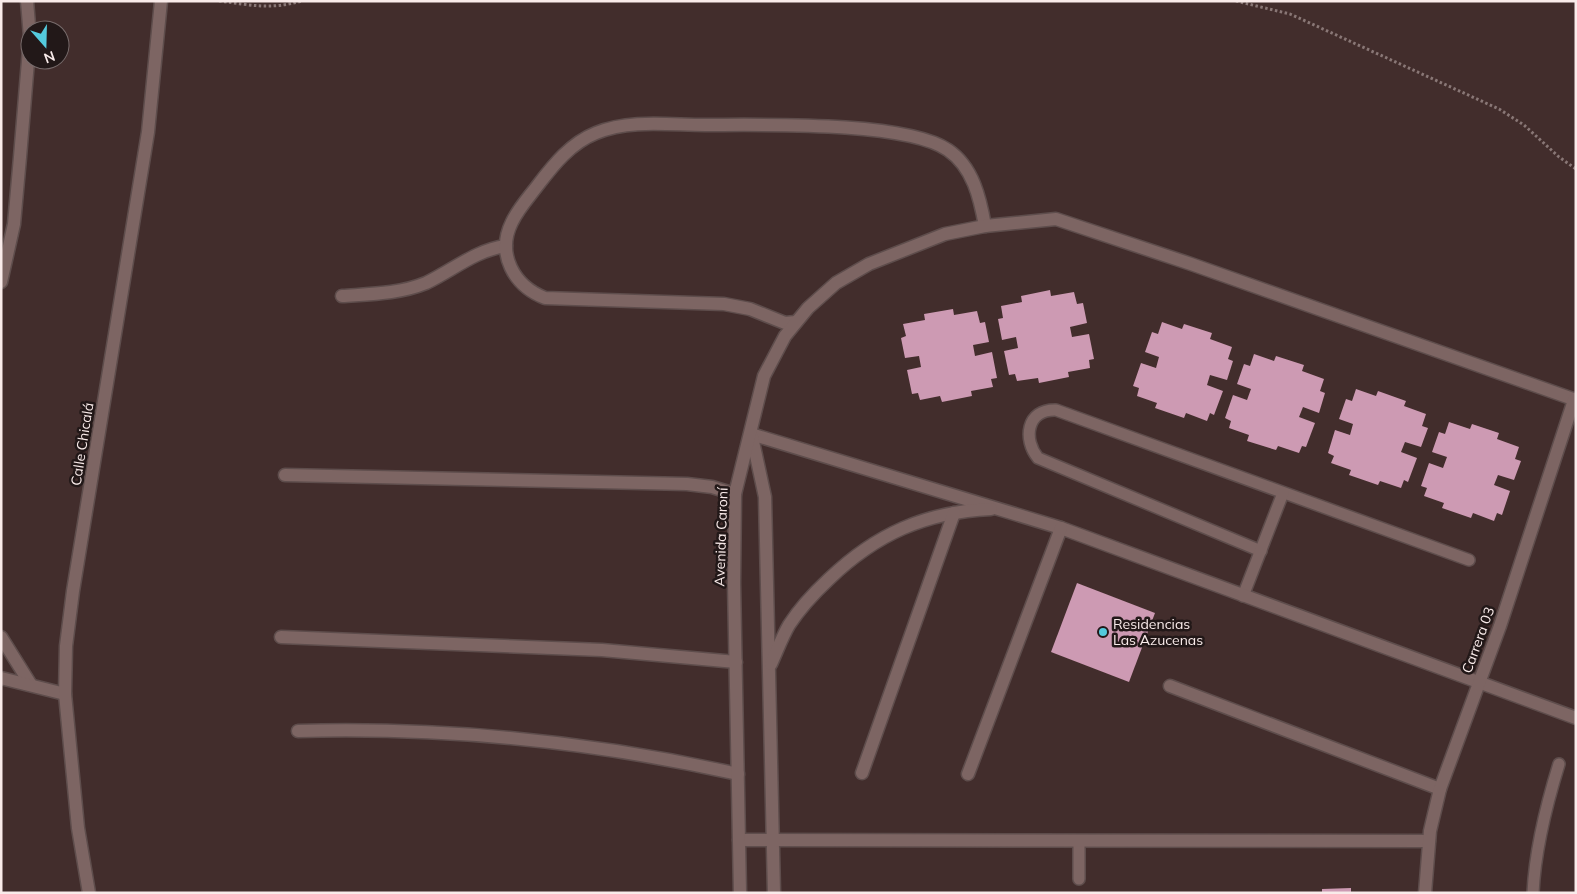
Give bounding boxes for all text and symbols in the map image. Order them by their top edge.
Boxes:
north arrow [20,20,70,70]
text: N [41,47,57,67]
street label: Calle Chicalá [67,401,97,487]
street label: Avenida Caroní [710,486,732,587]
street label: Carrera 03 [1458,604,1498,676]
place label: Residencias Las Azucenas [1113,615,1203,649]
marker: Residencias Las Azucenas [1097,626,1109,638]

